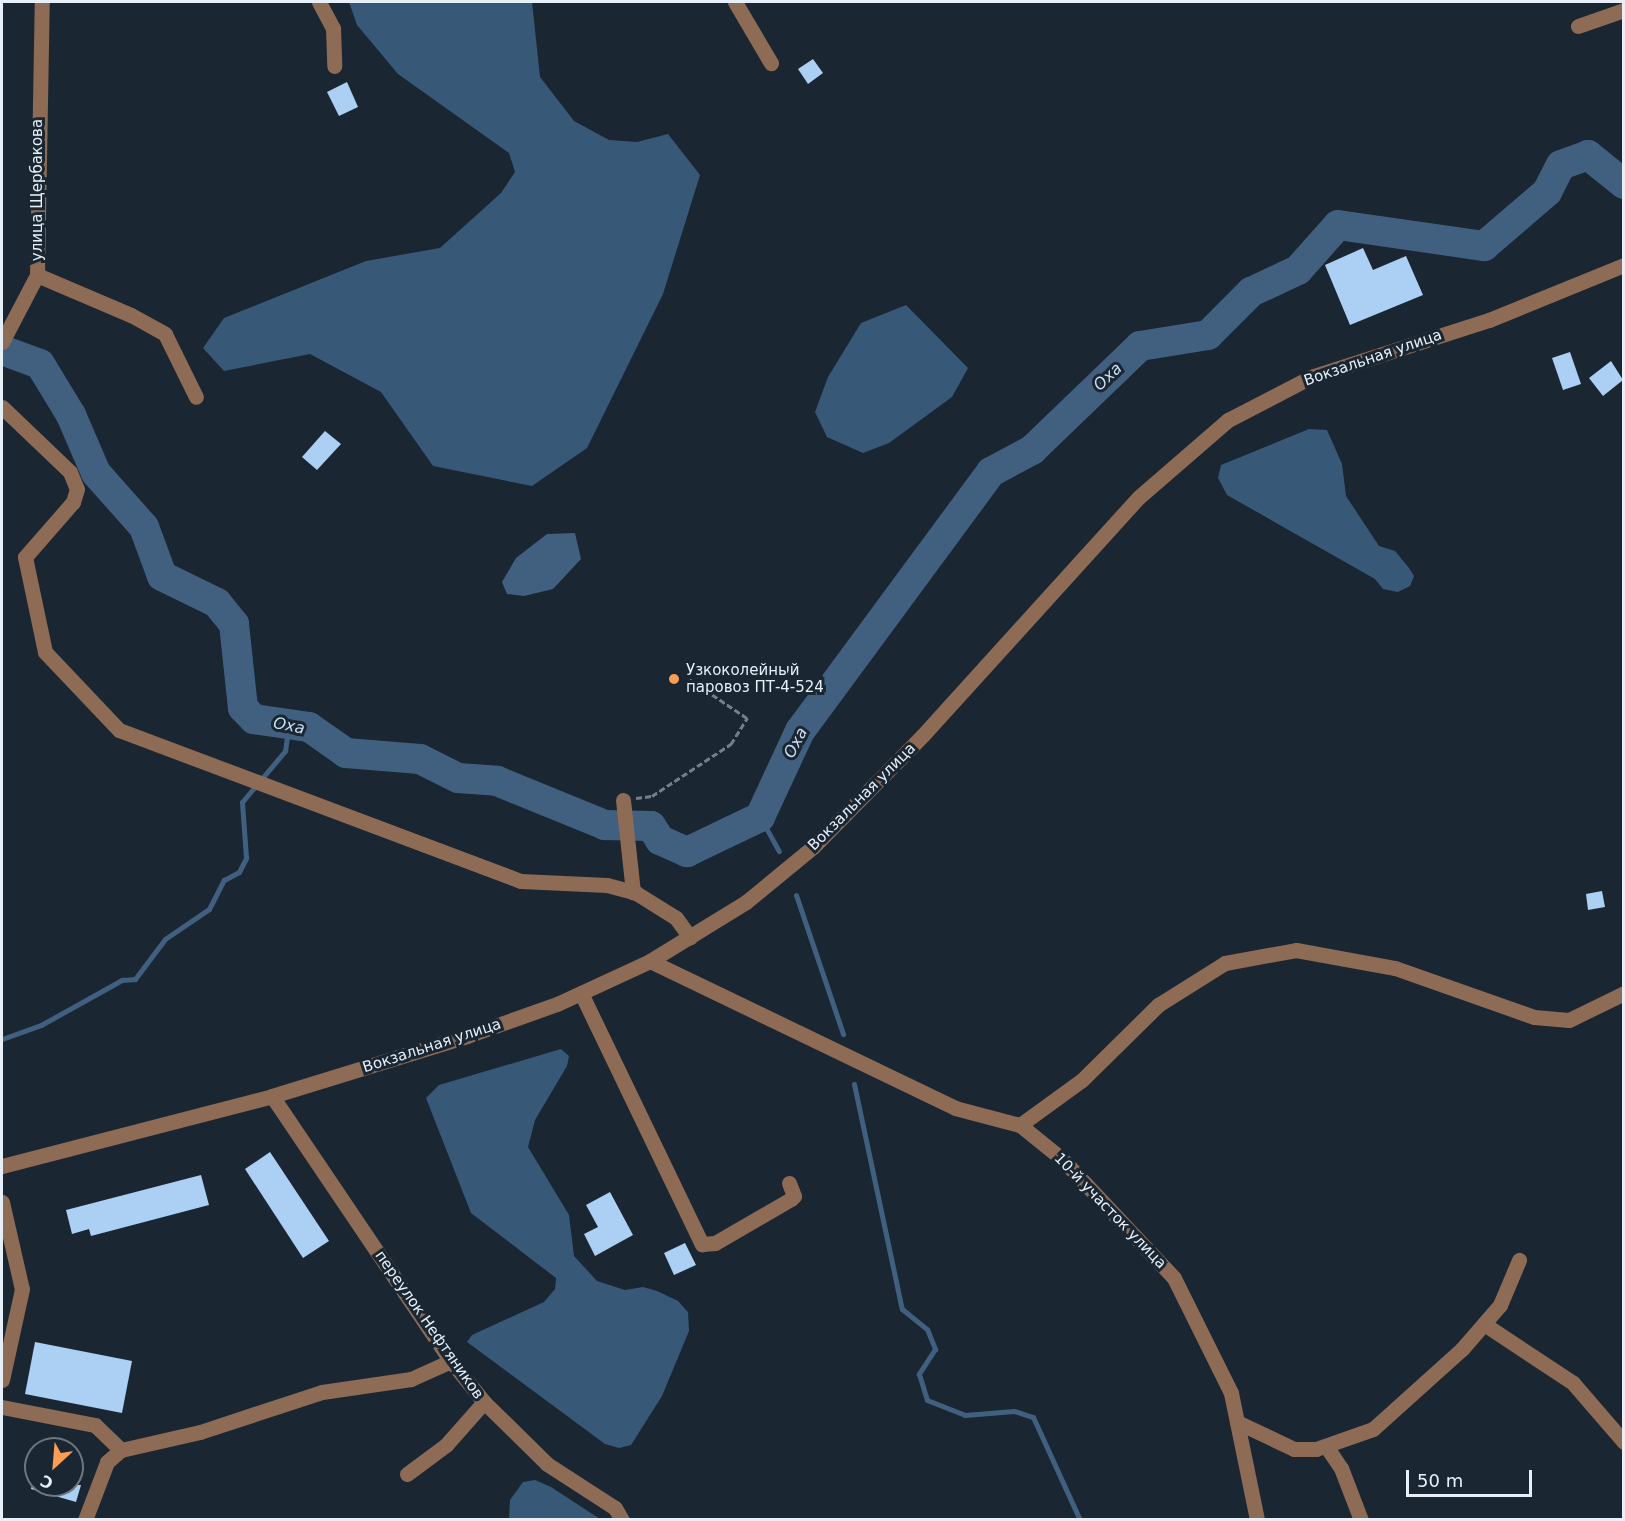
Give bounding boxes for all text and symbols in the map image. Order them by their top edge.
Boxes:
street label: улица Щербакова [29,119,47,261]
street label: Вокзальная улица [1302,326,1444,390]
water label: Оха [1090,359,1126,395]
place label: Узкоколейный паровоз ПТ-4-524 [686,661,824,696]
marker: Узкоколейный паровоз ПТ-4-524 [667,672,681,686]
water label: Оха [272,714,306,738]
water label: Оха [780,724,812,762]
street label: Вокзальная улица [805,740,919,854]
street label: Вокзальная улица [360,1015,504,1077]
street label: 10-й участок улица [1050,1150,1170,1272]
street label: переулок Нефтяников [371,1247,487,1403]
north arrow [24,1437,84,1497]
scale bar [1409,1458,1535,1496]
text: 50 m [1417,1470,1463,1491]
text: С [37,1471,56,1493]

